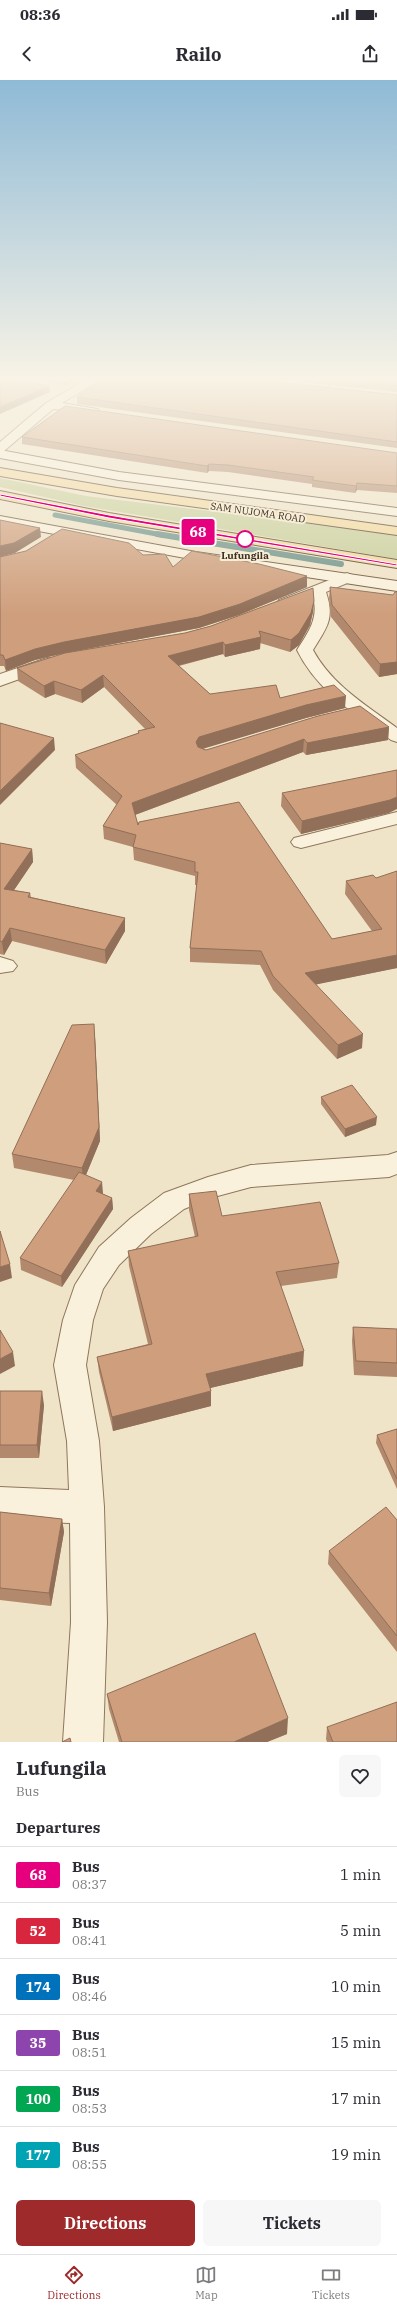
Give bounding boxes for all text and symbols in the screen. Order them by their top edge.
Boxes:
text: 08:36 [20,5,61,24]
icon: back [16,43,38,65]
text: Railo [176,43,221,66]
icon: share [359,43,381,65]
street label: SAM NUJOMA ROAD [210,499,306,526]
line badge: 68 [180,519,216,545]
text: 68 [190,523,206,541]
marker: Lufungila [236,530,254,548]
place label: Lufungila [221,549,269,562]
button: heart [339,1755,381,1797]
text: Lufungila [16,1756,107,1780]
text: Bus [16,1783,39,1800]
text: Departures [16,1818,100,1837]
text: Bus [72,1857,100,1876]
text: 1 min [340,1865,381,1884]
text: 68 [30,1866,46,1884]
text: 08:37 [72,1876,107,1893]
text: Bus [72,1913,100,1932]
text: 5 min [340,1921,381,1940]
text: 52 [30,1922,46,1940]
text: 08:41 [72,1932,107,1949]
text: Bus [72,1969,100,1988]
text: 10 min [331,1977,381,1996]
text: 174 [25,1978,51,1996]
text: 08:46 [72,1988,107,2005]
text: Bus [72,2025,100,2044]
text: 15 min [331,2033,381,2052]
text: 35 [30,2034,46,2052]
text: 08:51 [72,2044,107,2061]
text: Bus [72,2081,100,2100]
text: 17 min [331,2089,381,2108]
text: 100 [25,2090,51,2108]
text: 08:53 [72,2100,107,2117]
text: Bus [72,2137,100,2156]
text: 19 min [331,2145,381,2164]
text: 177 [25,2146,51,2164]
text: 08:55 [72,2156,107,2173]
button: Directions [16,2200,195,2246]
button: Tickets [203,2200,381,2246]
tab: Directions [47,2264,101,2302]
tab: Map [195,2264,218,2302]
tab: Tickets [312,2264,350,2302]

